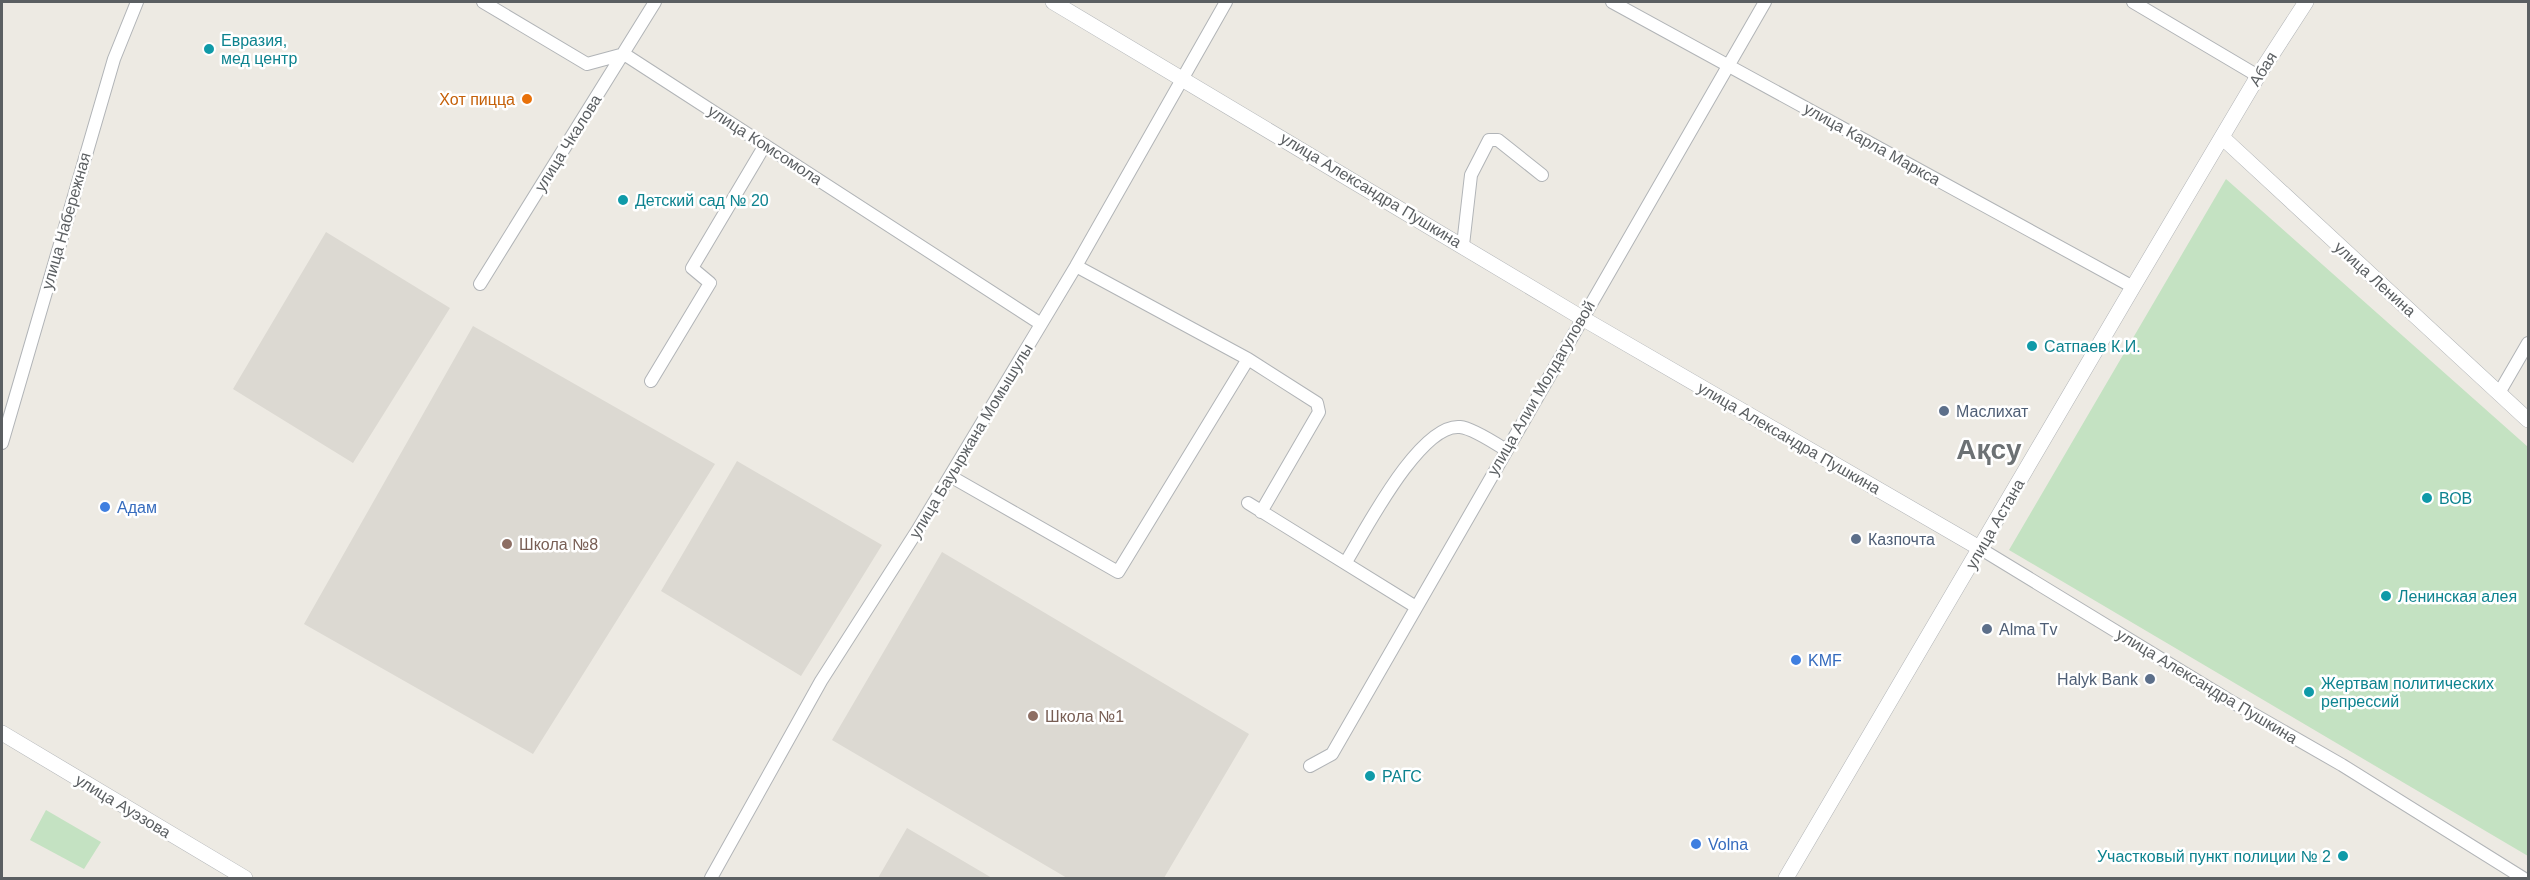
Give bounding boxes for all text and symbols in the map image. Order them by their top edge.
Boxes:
place label: Евразия, мед центр [221,32,297,67]
marker: Евразия, мед центр [202,42,216,56]
street label: Абая [2246,49,2280,89]
place label: Хот пицца [439,91,515,108]
street label: улица Чкалова [531,91,605,195]
marker: Хот пицца [520,92,534,106]
street label: улица Карла Маркса [1801,99,1943,189]
street label: улица Комсомола [705,102,825,188]
street label: улица Александра Пушкина [1278,129,1465,251]
street label: улица Набережная [38,151,94,291]
place label: Детский сад № 20 [635,192,769,209]
marker: Детский сад № 20 [616,193,630,207]
street label: улица Ленина [2331,238,2419,320]
street label: улица Алии Молдагуловой [1484,298,1598,478]
place label: Сатпаев К.И. [2044,338,2141,355]
marker: Сатпаев К.И. [2025,339,2039,353]
street label: улица Бауыржана Момышулы [906,341,1036,541]
street label: улица Александра Пушкина [1695,379,1883,497]
place label: Маслихат [1956,403,2029,420]
marker: Маслихат [1937,404,1951,418]
district label: Ақсу [1956,434,2022,465]
street label: улица Астана [1962,476,2028,572]
place label: ВОВ [2439,490,2472,507]
marker: ВОВ [2420,491,2434,505]
place label: Адам [117,499,157,516]
marker: Адам [98,500,112,514]
place label: Казпочта [1868,531,1935,548]
marker: Казпочта [1849,532,1863,546]
place label: Школа №8 [519,536,598,553]
marker: Школа №8 [500,537,514,551]
place label: Ленинская алея [2398,588,2517,605]
marker: Ленинская алея [2379,589,2393,603]
place label: Alma Tv [1999,621,2057,638]
marker: Alma Tv [1980,622,1994,636]
street label: улица Александра Пушкина [2114,625,2301,747]
place label: KMF [1808,652,1842,669]
marker: KMF [1789,653,1803,667]
place label: Halyk Bank [2057,671,2139,688]
marker: Halyk Bank [2143,672,2157,686]
place label: Жертвам политических репрессий [2321,675,2494,710]
marker: Жертвам политических репрессий [2302,685,2316,699]
place label: Школа №1 [1045,708,1124,725]
marker: Школа №1 [1026,709,1040,723]
place label: РАГС [1382,768,1422,785]
marker: РАГС [1363,769,1377,783]
street label: улица Ауэзова [72,771,174,841]
place label: Volna [1708,836,1748,853]
marker: Volna [1689,837,1703,851]
place label: Участковый пункт полиции № 2 [2097,848,2331,865]
marker: Участковый пункт полиции № 2 [2336,849,2350,863]

